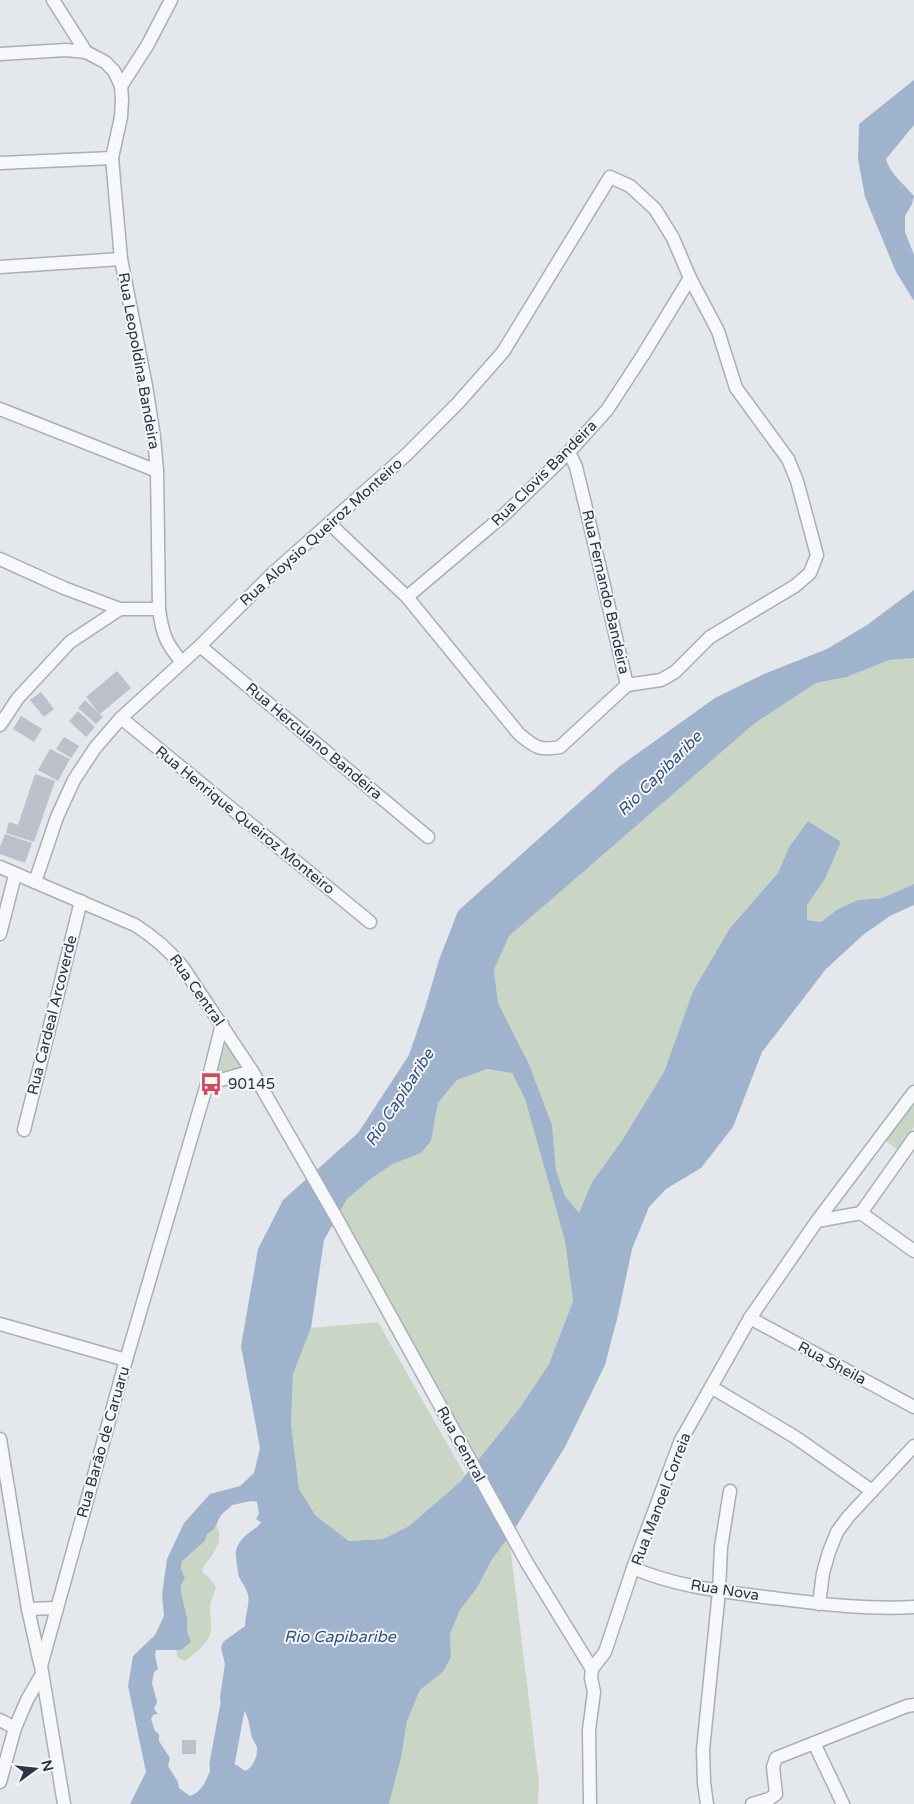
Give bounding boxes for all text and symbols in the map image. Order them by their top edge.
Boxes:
street label: Rua Leopoldina Bandeira [115,271,163,451]
street label: Rua Clovis Bandeira [487,416,601,530]
street label: Rua Aloysio Queiroz Monteiro [236,454,406,610]
street label: Rua Fernando Bandeira [578,508,634,676]
street label: Rua Herculano Bandeira [242,679,386,803]
water label: Rio Capibaribe [613,726,707,820]
street label: Rua Henrique Queiroz Monteiro [152,742,338,898]
street label: Rua Cardeal Arcoverde [23,933,81,1097]
street label: Rua Central [166,951,228,1029]
water label: Rio Capibaribe [361,1044,439,1150]
bus stop icon: 90145 [198,1071,224,1097]
place label: 90145 [228,1075,275,1093]
street label: Rua Sheila [795,1337,869,1389]
street label: Rua Barão de Caruaru [73,1364,133,1520]
street label: Rua Central [433,1403,489,1485]
street label: Rua Manoel Correia [627,1430,695,1568]
street label: Rua Nova [689,1576,761,1604]
water label: Rio Capibaribe [284,1627,397,1647]
north arrow [10,1744,60,1794]
text: N [37,1758,57,1773]

